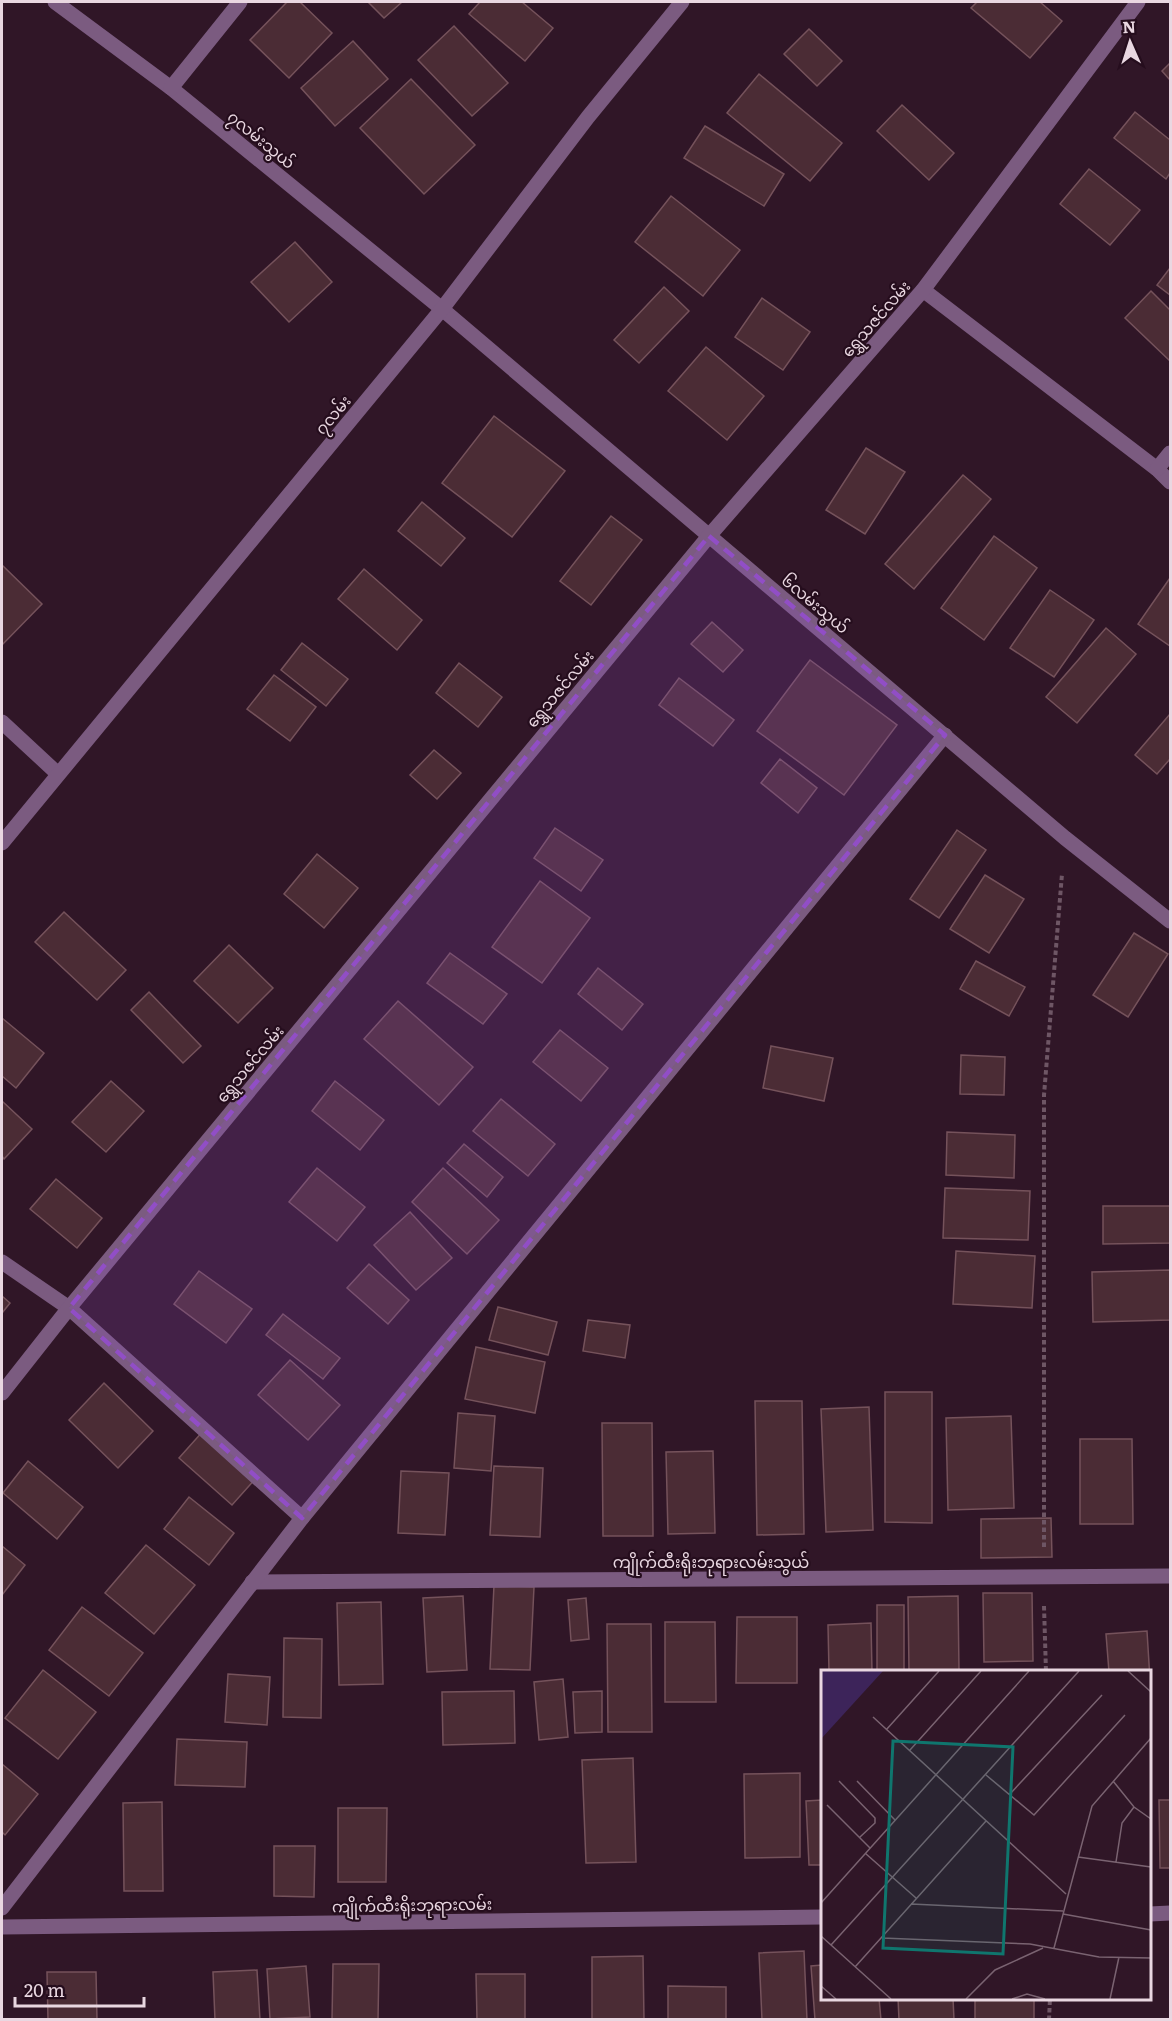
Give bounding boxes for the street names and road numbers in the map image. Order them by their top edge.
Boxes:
street label: ၇လမ်းသွယ် [221,104,301,176]
street label: ရွှေသဇင်လမ်း [835,274,917,364]
street label: ၇လမ်း [308,389,358,441]
street label: ၆လမ်းသွယ် [775,567,855,641]
street label: ရွှေသဇင်လမ်း [519,644,601,734]
street label: ရွှေသဇင်လမ်း [209,1019,291,1109]
street label: ကျိုက်ထီးရိုးဘုရားလမ်းသွယ် [613,1549,809,1577]
street label: ကျိုက်ထီးရိုးဘုရားလမ်း [332,1891,492,1921]

